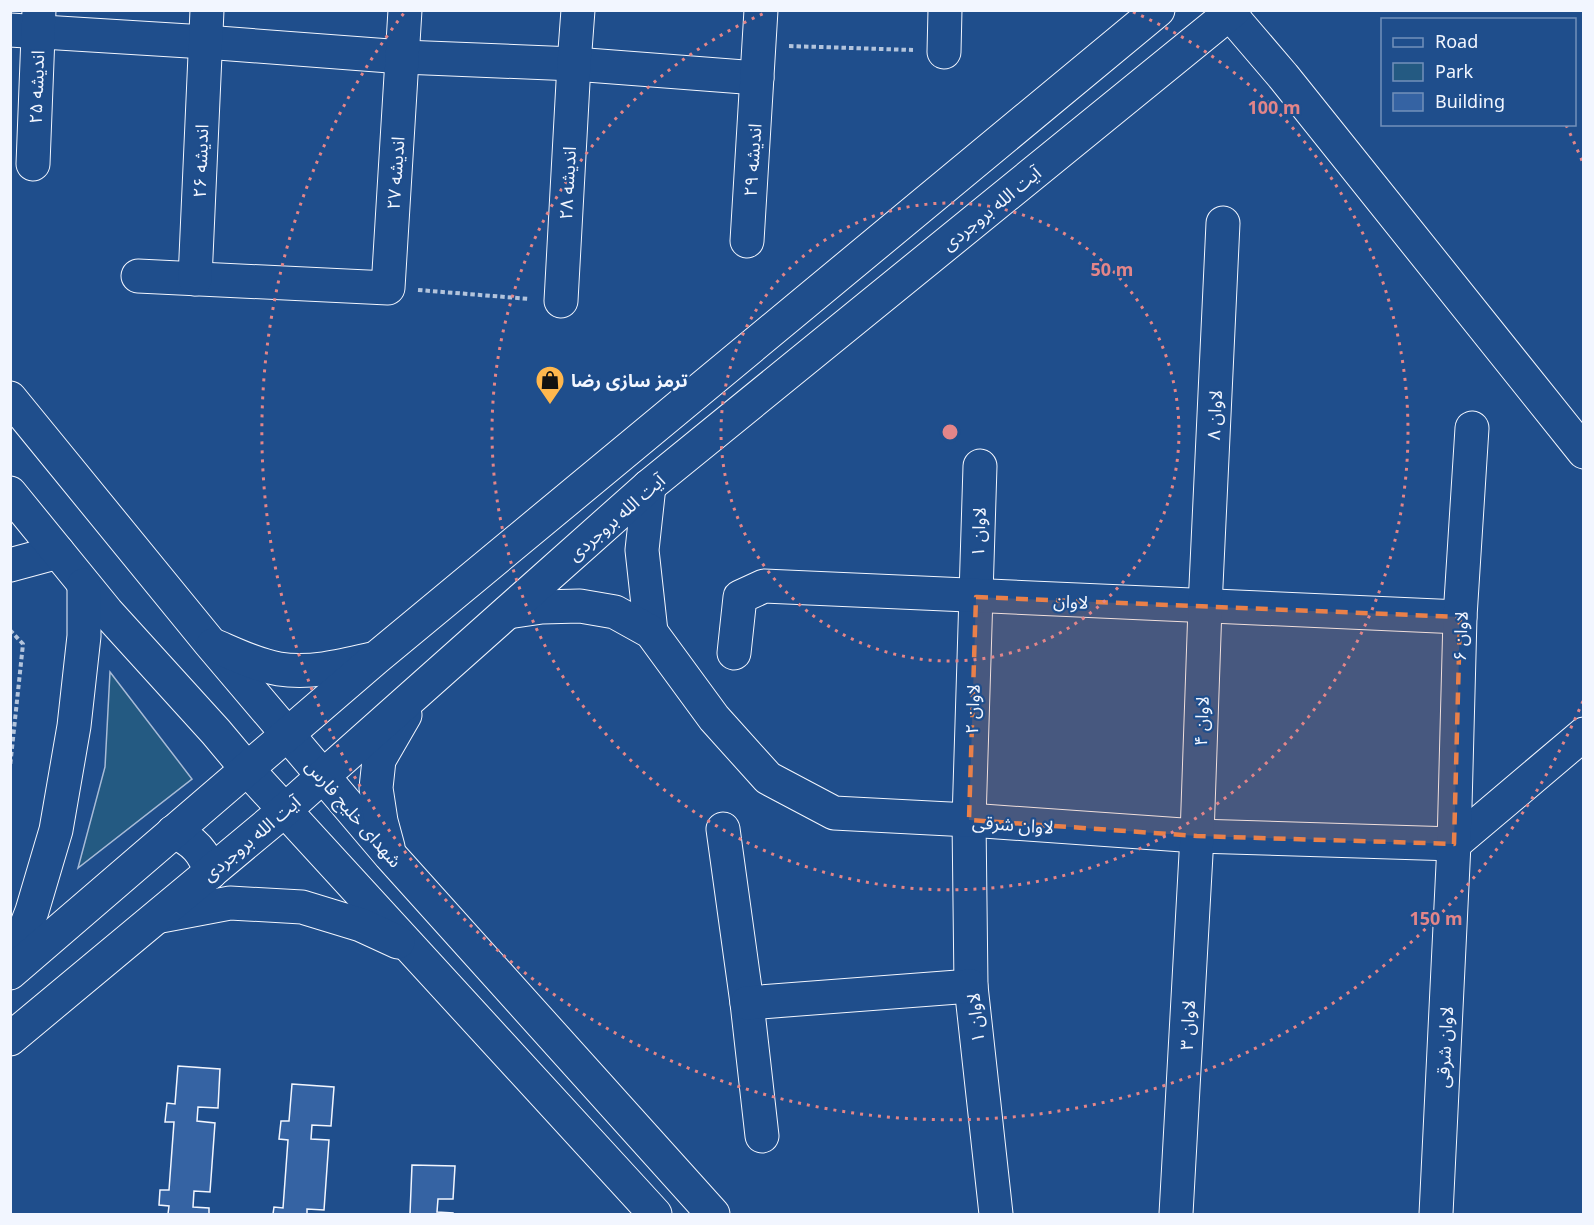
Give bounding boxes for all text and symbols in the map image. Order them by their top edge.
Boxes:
legend [1381,18,1576,126]
text: Road [1435,29,1478,53]
street label: اندیشه ۲۵ [23,50,49,124]
text: Park [1435,59,1473,83]
text: Building [1435,89,1505,113]
text: 100 m [1247,95,1301,119]
street label: اندیشه ۲۹ [737,123,767,197]
street label: اندیشه ۲۶ [187,124,213,198]
street label: اندیشه ۲۷ [380,136,410,210]
street label: اندیشه ۲۸ [553,146,581,220]
street label: آیت الله بروجردی [936,160,1046,255]
text: 50 m [1091,257,1133,281]
shop icon: ترمز سازی رضا [534,364,566,406]
place label: ترمز سازی رضا [571,368,688,392]
street label: لاوان ۸ [1201,389,1227,441]
centre of rings [940,422,960,442]
street label: آیت الله بروجردی [562,468,670,566]
street label: لاوان ۱ [965,507,991,557]
street label: لاوان [1053,588,1089,614]
street label: لاوان ۶ [1447,611,1473,661]
street label: لاوان ۲ [959,684,985,734]
street label: لاوان ۴ [1188,696,1214,746]
street label: شهدای خلیج فارس [299,754,408,873]
street label: آیت الله بروجردی [197,789,306,886]
street label: لاوان شرقی [971,809,1055,839]
text: 150 m [1409,906,1463,930]
street label: لاوان ۱ [960,992,990,1044]
street label: لاوان ۳ [1174,999,1200,1051]
street label: لاوان شرقی [1430,1006,1458,1088]

